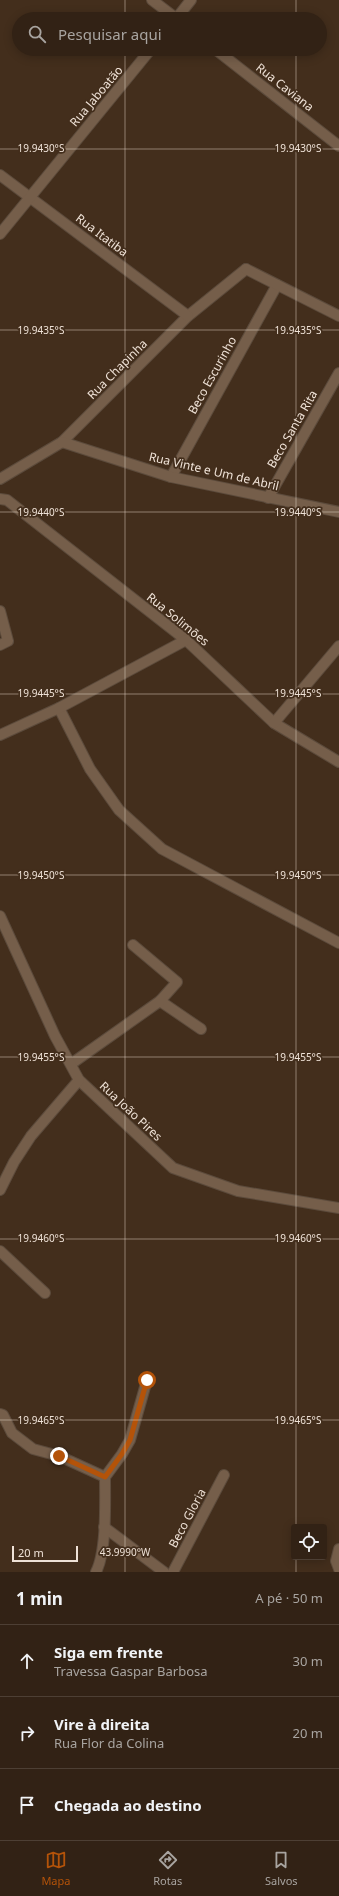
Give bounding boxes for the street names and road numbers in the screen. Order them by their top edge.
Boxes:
street label: Rua Caviana [253,59,317,115]
street label: Rua Jaboatão [66,62,126,130]
street label: Rua Itatiba [72,210,132,260]
street label: Beco Escurinho [184,333,240,417]
street label: Rua Chapinha [83,335,151,403]
street label: Beco Santa Rita [263,387,321,471]
street label: Rua Vinte e Um de Abril [147,448,281,494]
street label: Rua Solimões [143,589,213,650]
street label: Rua João Pires [96,1078,166,1145]
street label: Beco Gloria [164,1485,210,1551]

